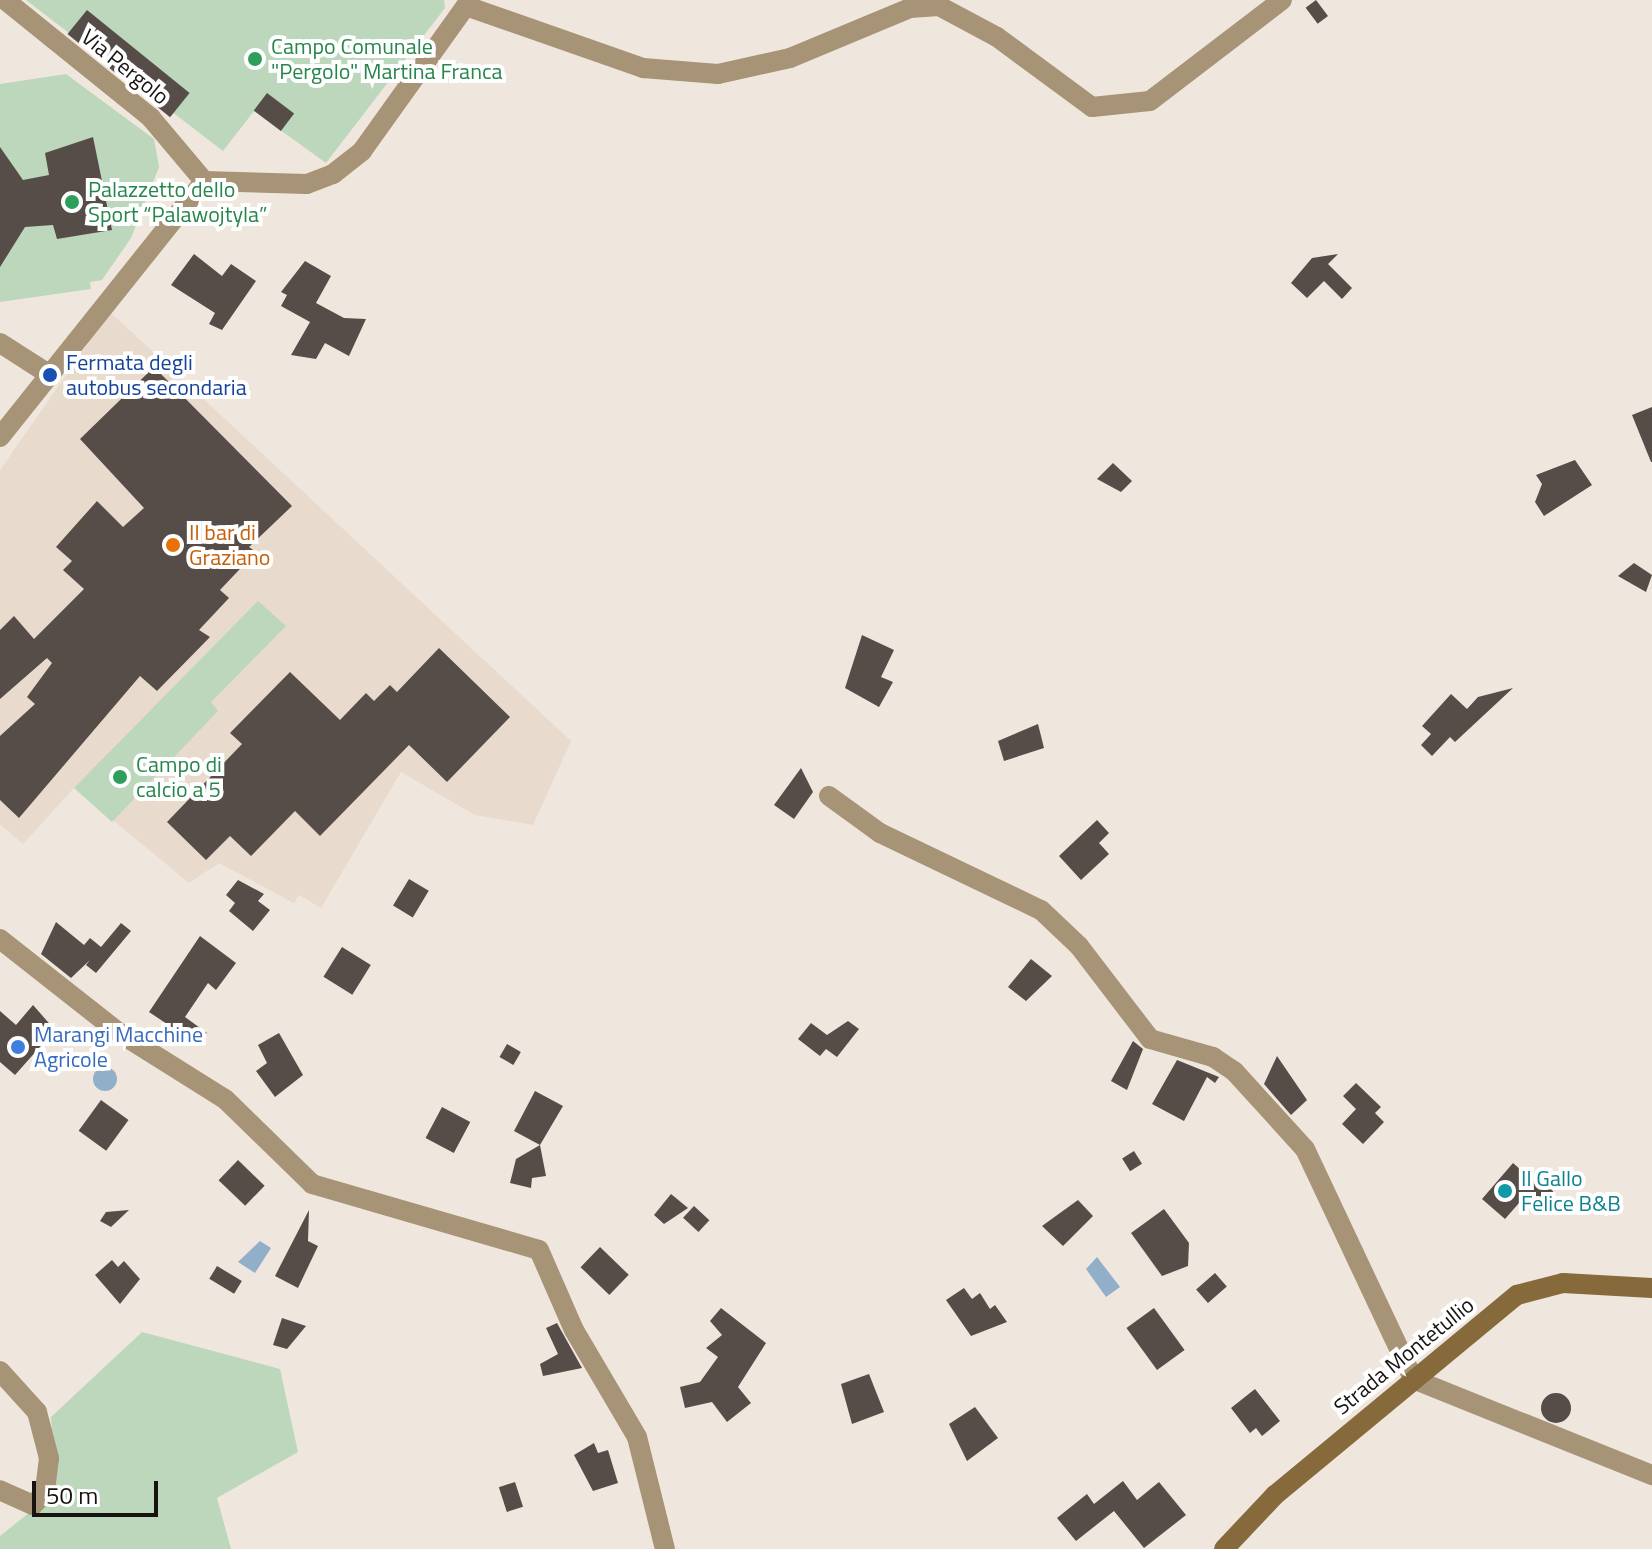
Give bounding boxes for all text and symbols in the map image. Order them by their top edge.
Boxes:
street label: Via Pergolo [76,24,174,110]
place label: Campo Comunale "Pergolo" Martina Franca [271,33,503,84]
marker: Campo Comunale "Pergolo" Martina Franca [246,50,264,68]
place label: Palazzetto dello Sport “Palawojtyla” [88,176,267,228]
marker: Palazzetto dello Sport “Palawojtyla” [63,193,81,211]
place label: Fermata degli autobus secondaria [66,349,247,400]
marker: Fermata degli autobus secondaria [41,366,59,384]
place label: Il bar di Graziano [189,519,270,570]
marker: Il bar di Graziano [164,536,182,554]
place label: Campo di calcio a 5 [136,751,222,802]
marker: Campo di calcio a 5 [111,768,129,786]
place label: Marangi Macchine Agricole [34,1021,203,1072]
marker: Marangi Macchine Agricole [9,1038,27,1056]
place label: Il Gallo Felice B&B [1521,1165,1621,1216]
marker: Il Gallo Felice B&B [1496,1182,1514,1200]
street label: Strada Montetullio [1329,1292,1479,1420]
scale bar [36,1465,162,1515]
text: 50 m [46,1477,98,1513]

